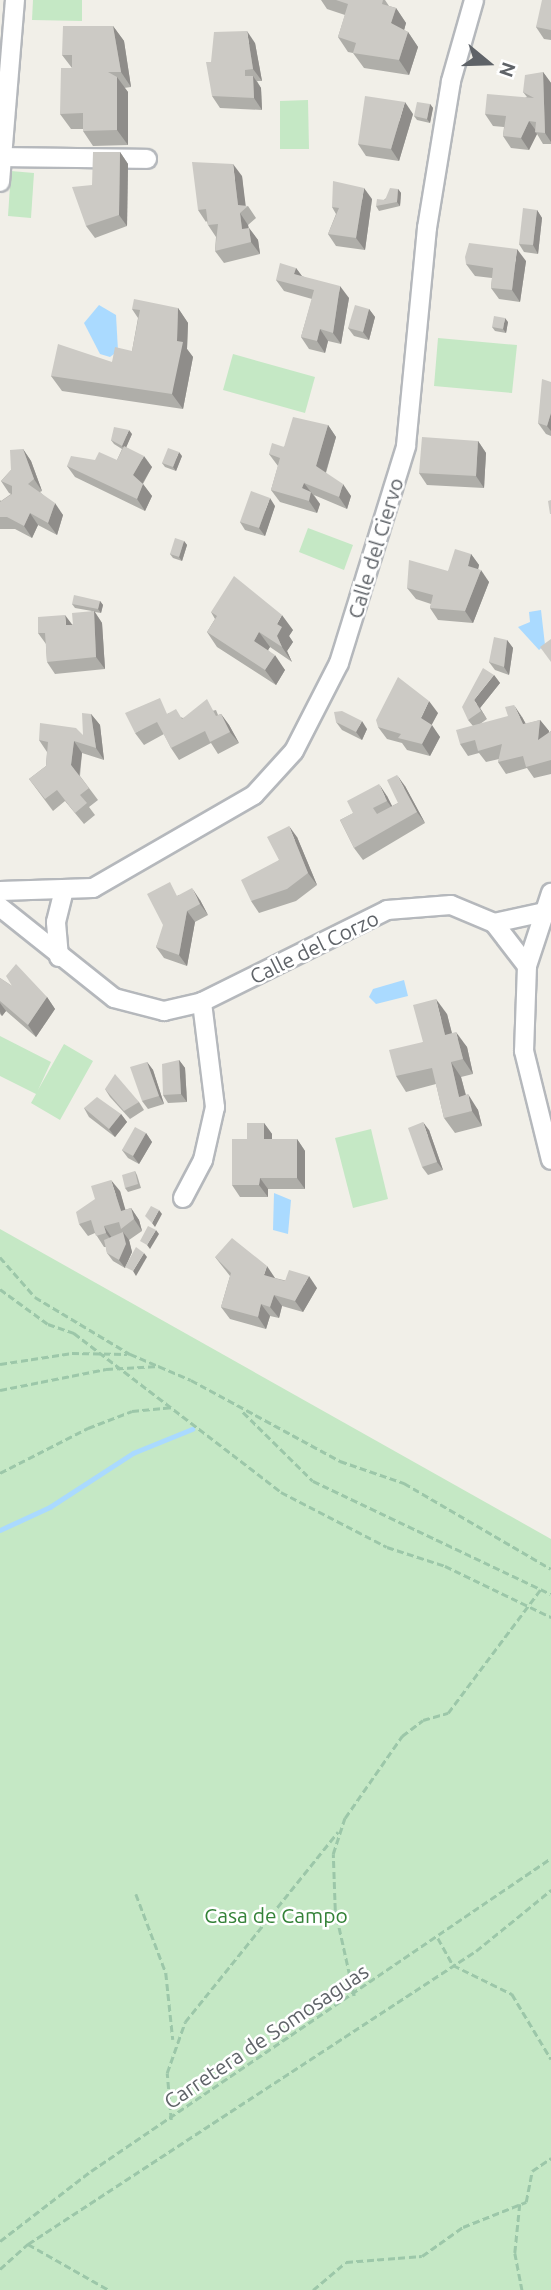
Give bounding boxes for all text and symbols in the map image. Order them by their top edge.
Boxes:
north arrow [453,28,523,98]
text: N [495,60,521,80]
street label: Calle del Ciervo [342,475,408,621]
street label: Calle del Corzo [246,905,382,989]
park label: Casa de Campo [204,1902,348,1928]
street label: Carretera de Somosaguas [159,1958,373,2114]

